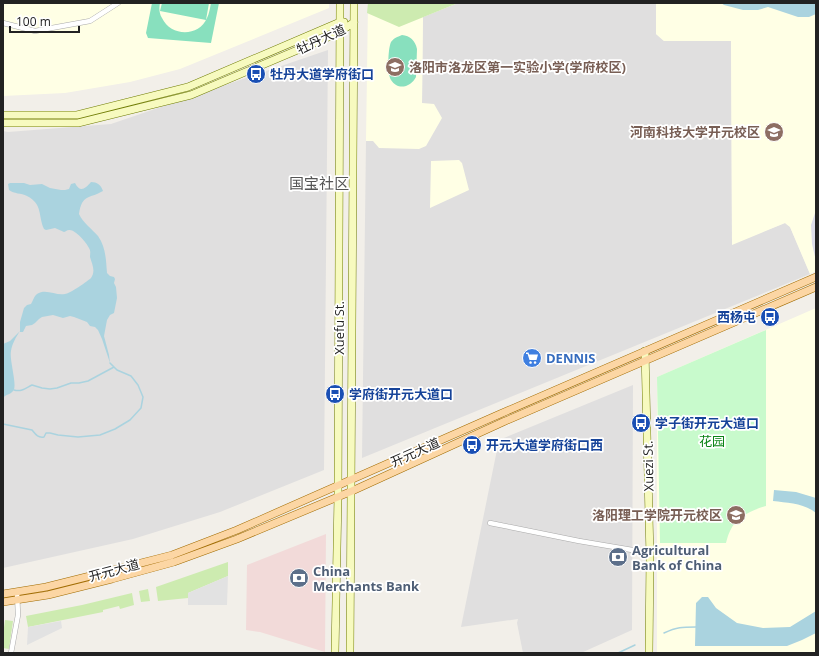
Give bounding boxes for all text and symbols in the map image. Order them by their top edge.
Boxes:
scale bar [10,8,79,34]
text: 100 m [16,13,51,30]
street label: 牡丹大道 [294,20,348,58]
school or university icon: 洛阳市洛龙区第一实验小学(学府校区) [384,56,406,78]
place label: 洛阳市洛龙区第一实验小学(学府校区) [409,58,626,76]
bus stop icon: 牡丹大道学府街口 [245,63,267,85]
place label: 牡丹大道学府街口 [270,65,374,83]
school or university icon: 河南科技大学开元校区 [763,121,785,143]
place label: 河南科技大学开元校区 [630,123,760,141]
district label: 国宝社区 [289,173,349,193]
street label: Xuefu St. [330,301,348,355]
bus stop icon: 西杨屯 [759,306,781,328]
place label: 西杨屯 [717,308,756,326]
supermarket icon: DENNIS [521,347,543,369]
place label: DENNIS [546,349,596,367]
bus stop icon: 学府街开元大道口 [324,383,346,405]
place label: 学府街开元大道口 [349,385,453,403]
bus stop icon: 学子街开元大道口 [630,412,652,434]
place label: 学子街开元大道口 [655,414,759,432]
park label: 花园 [699,432,725,450]
street label: 开元大道 [388,433,442,471]
bus stop icon: 开元大道学府街口西 [461,434,483,456]
place label: 开元大道学府街口西 [486,436,603,454]
street label: Xuezi St. [639,440,657,492]
school or university icon: 洛阳理工学院开元校区 [725,504,747,526]
place label: 洛阳理工学院开元校区 [592,506,722,524]
place label: Agricultural Bank of China [632,541,722,574]
bank icon: Agricultural Bank of China [607,546,629,568]
street label: 开元大道 [87,555,141,585]
place label: China Merchants Bank [313,562,420,595]
bank icon: China Merchants Bank [288,567,310,589]

